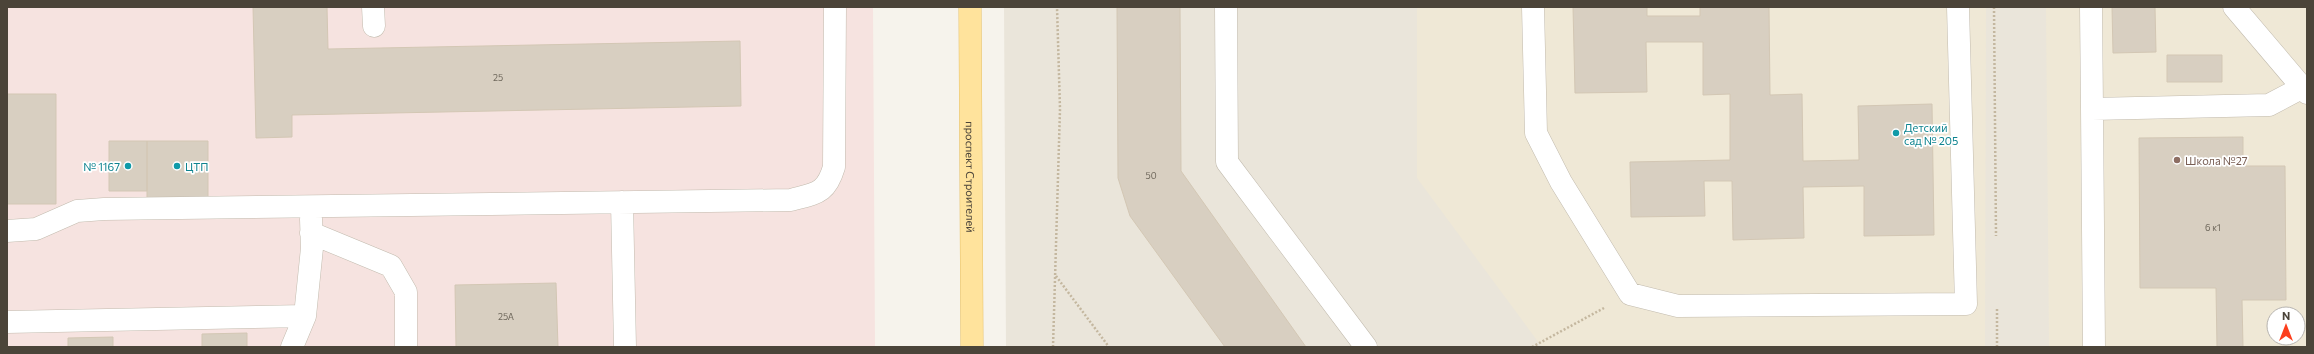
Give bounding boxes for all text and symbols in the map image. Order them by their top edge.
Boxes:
house number: 25 [493,72,503,83]
street label: проспект Строителей [964,121,978,233]
place label: Детский сад № 205 [1904,121,1958,147]
marker: Детский сад № 205 [1891,128,1901,138]
place label: Школа №27 [2185,154,2248,167]
marker: Школа №27 [2172,155,2182,165]
place label: № 1167 [83,160,120,173]
place label: ЦТП [185,160,208,173]
marker: № 1167 [123,161,133,171]
marker: ЦТП [172,161,182,171]
house number: 50 [1145,170,1157,181]
house number: 6 к1 [2205,222,2221,233]
north arrow [2266,306,2306,346]
text: N [2282,309,2290,322]
house number: 25А [498,311,514,322]

